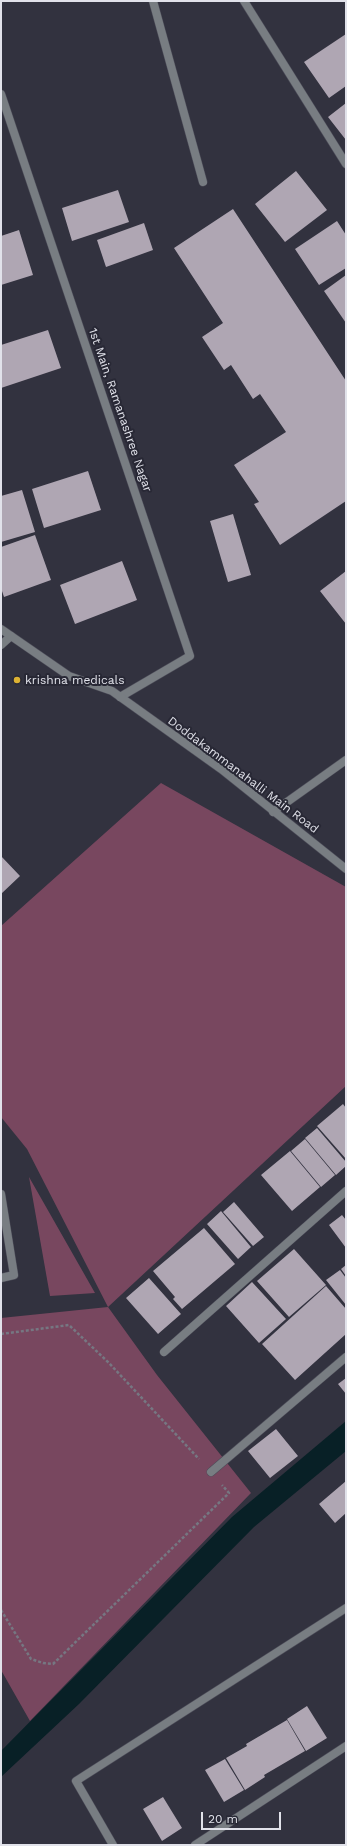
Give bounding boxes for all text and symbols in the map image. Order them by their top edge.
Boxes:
street label: 1st Main, Ramanashree Nagar [85,326,155,494]
place label: krishna medicals [25,673,125,687]
marker: krishna medicals [12,675,22,685]
street label: Doddakammanahalli Main Road [165,714,321,836]
scale bar [203,1804,283,1830]
text: 20 m [208,1812,238,1826]

